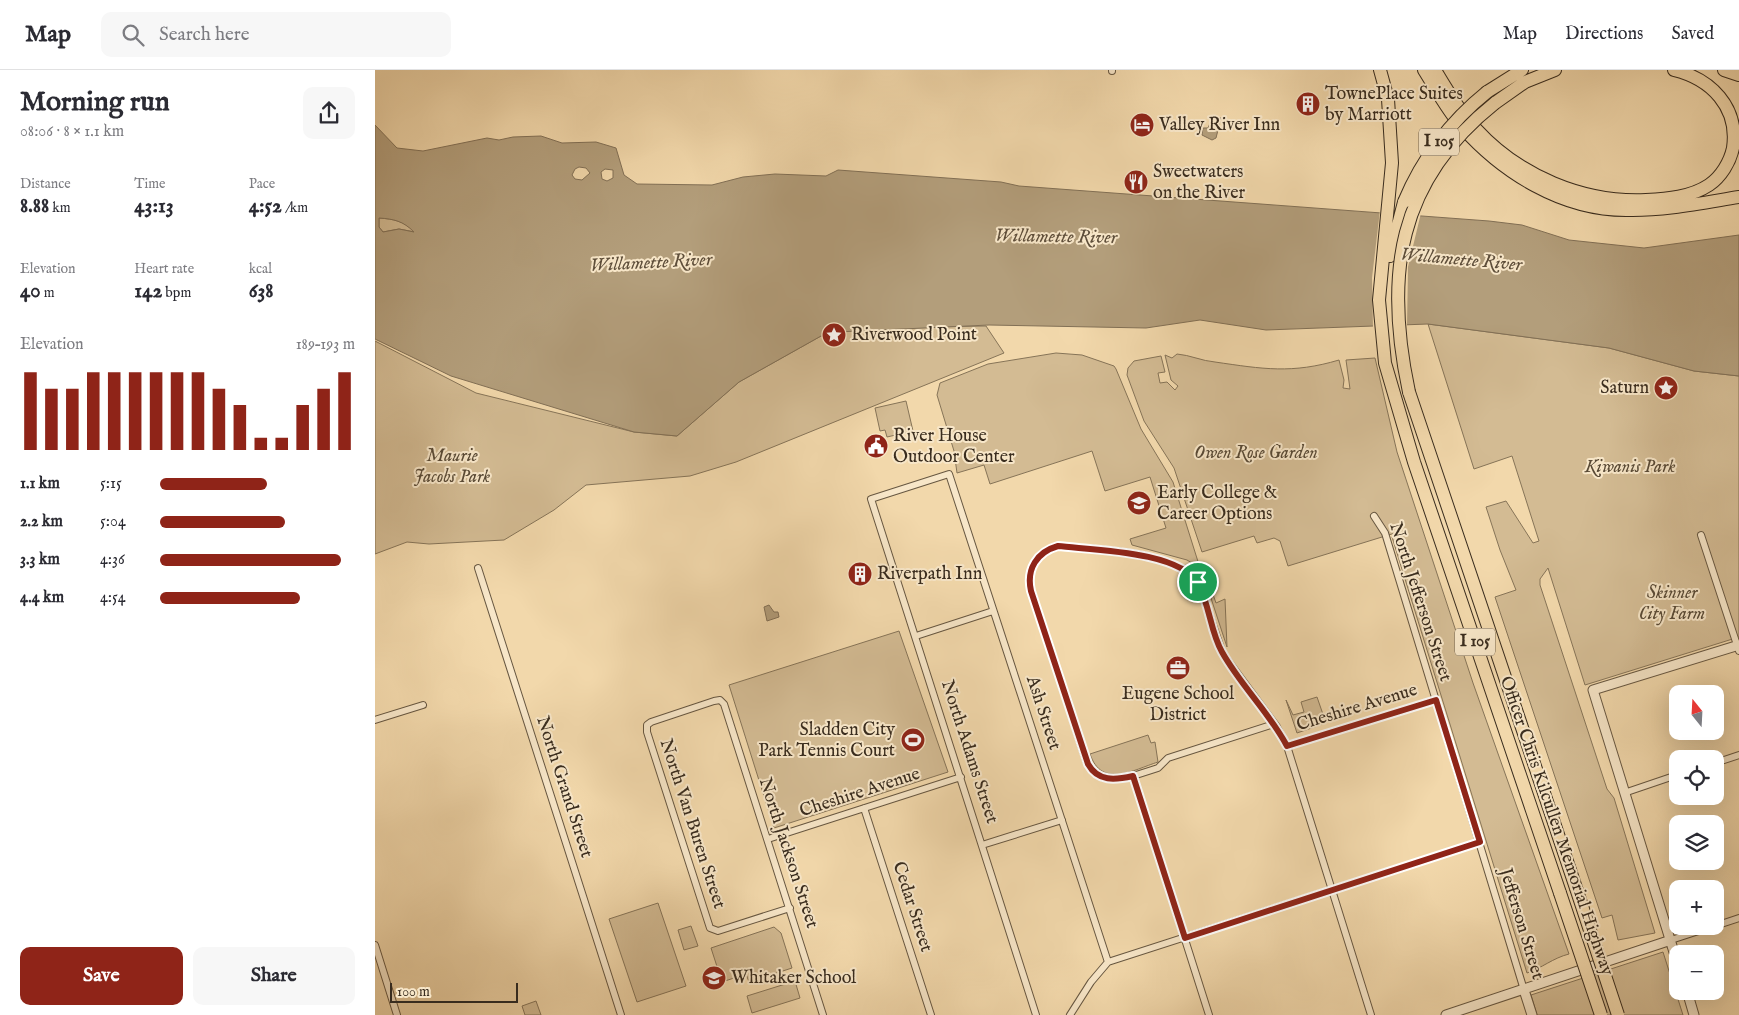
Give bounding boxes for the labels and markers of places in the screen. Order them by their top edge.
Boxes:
place label: TownePlace Suites by Marriott [1325,83,1463,127]
building icon: TownePlace Suites by Marriott [1295,91,1321,117]
hotel icon: Valley River Inn [1129,112,1155,138]
place label: Valley River Inn [1158,114,1281,137]
place label: Sweetwaters on the River [1153,161,1246,205]
restaurant icon: Sweetwaters on the River [1123,169,1149,195]
place icon: Riverwood Point [821,322,847,348]
place label: Riverwood Point [851,324,977,347]
place icon: Saturn [1653,375,1679,401]
place label: Saturn [1600,377,1649,400]
place label: River House Outdoor Center [893,425,1015,469]
public building icon: River House Outdoor Center [863,433,889,459]
place label: Early College & Career Options [1157,482,1277,526]
school or university icon: Early College & Career Options [1126,490,1152,516]
building icon: Riverpath Inn [847,561,873,587]
pin [1177,561,1219,603]
place label: Riverpath Inn [877,563,983,586]
office icon: Eugene School District [1165,655,1191,681]
place label: Eugene School District [1122,683,1234,727]
place label: Sladden City Park Tennis Court [758,719,895,763]
sports icon: Sladden City Park Tennis Court [900,727,926,753]
school or university icon: Whitaker School [701,965,727,991]
place label: Whitaker School [731,967,856,990]

